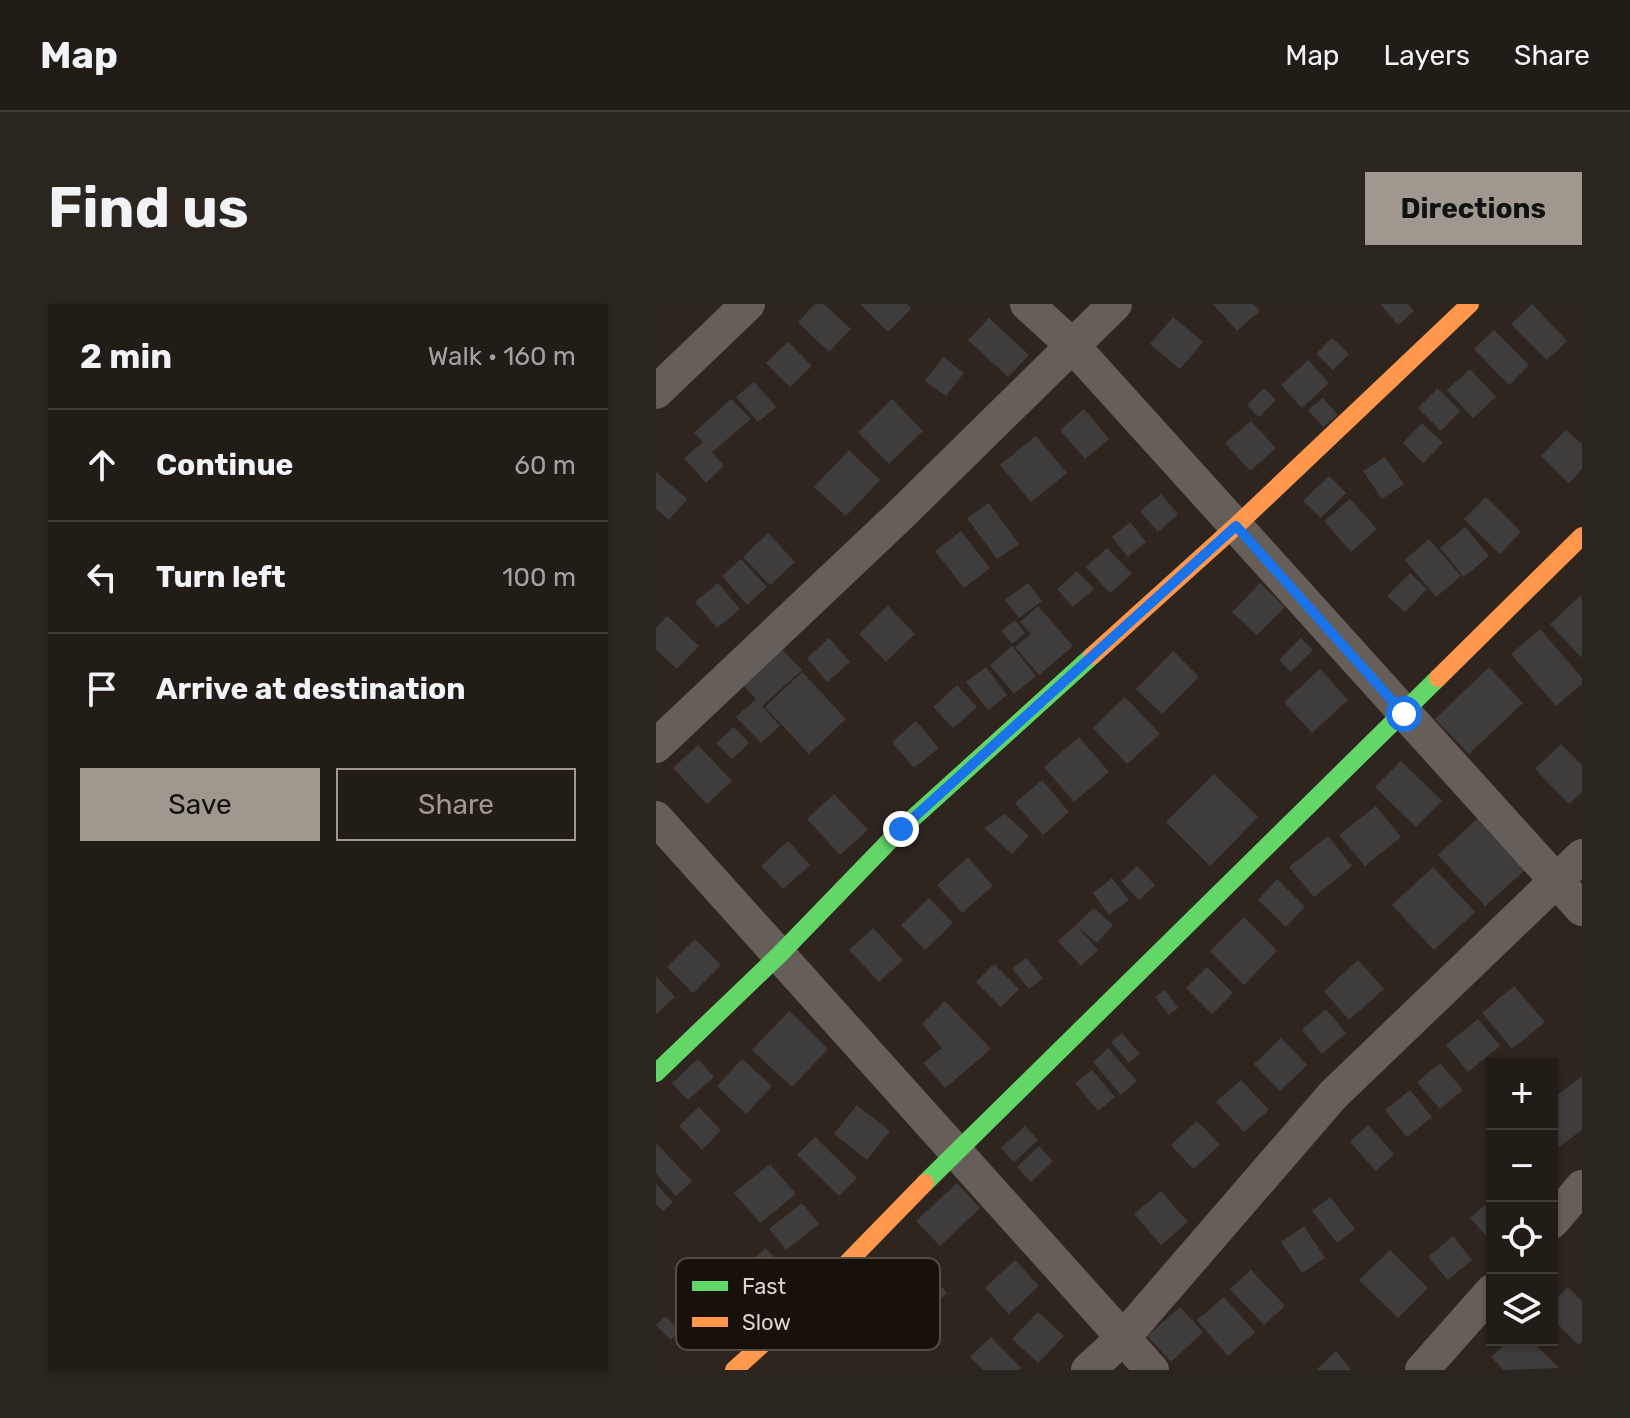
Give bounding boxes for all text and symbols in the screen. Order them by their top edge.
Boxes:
text: Map [40,32,118,78]
text: Map [1285,39,1340,72]
text: Layers [1384,39,1470,72]
text: Share [1514,39,1590,72]
button: Directions [1365,172,1582,245]
text: Find us [48,175,249,241]
text: 2 min [80,336,172,377]
text: Walk · 160 m [428,341,576,372]
icon: ahead [80,443,124,487]
text: Continue [156,447,293,483]
text: 60 m [514,450,576,481]
icon: left [80,555,124,599]
text: Turn left [156,559,286,595]
text: 100 m [502,562,576,593]
icon: arrive [80,667,124,711]
text: Arrive at destination [156,671,466,707]
route start [1386,696,1422,732]
button: Save [80,768,320,841]
button: Share [336,768,576,841]
route end [883,811,919,847]
map controls [1486,1058,1558,1346]
button: + [1486,1058,1558,1130]
button: − [1486,1130,1558,1202]
button: locate [1486,1202,1558,1274]
legend [676,1258,940,1350]
text: Fast [742,1273,787,1300]
button: layers [1486,1274,1558,1346]
text: Slow [742,1309,791,1336]

